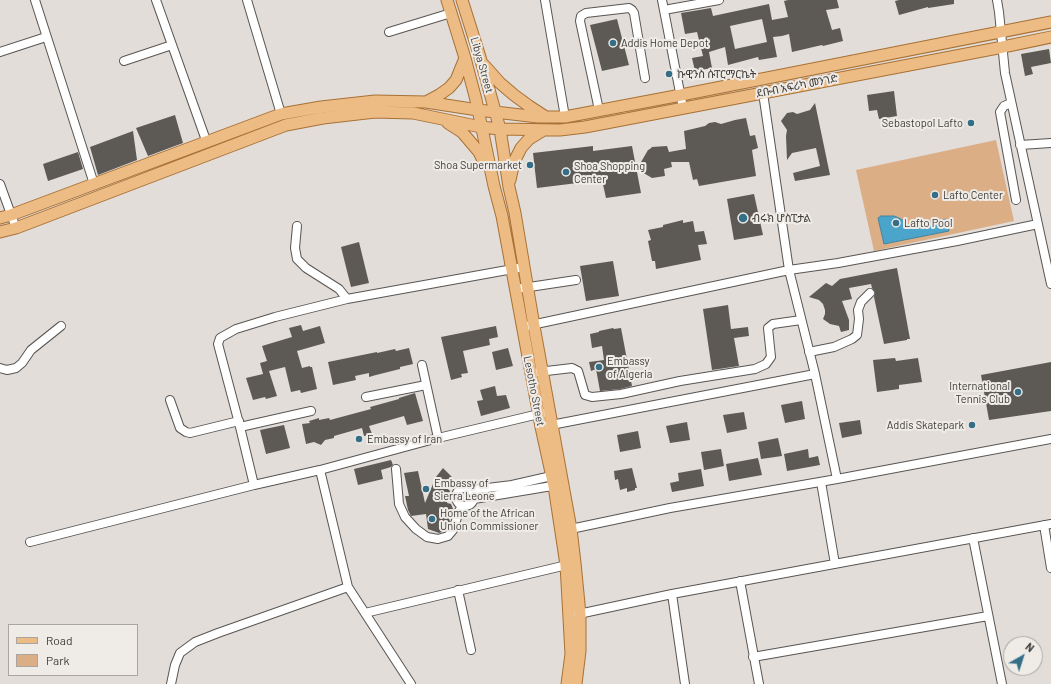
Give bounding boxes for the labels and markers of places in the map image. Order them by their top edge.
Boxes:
place label: Addis Home Depot [621,36,709,50]
marker: Addis Home Depot [608,38,618,48]
place label: ኩዊንስ ሱፐርማርኬት [677,67,756,81]
marker: ኩዊንስ ሱፐርማርኬት [664,69,674,79]
place label: Sebastopol Lafto [882,116,963,130]
marker: Sebastopol Lafto [966,118,976,128]
place label: Shoa Supermarket [434,158,522,172]
place label: Shoa Shopping Center [574,159,645,185]
marker: Shoa Supermarket [525,160,535,170]
marker: Shoa Shopping Center [561,167,571,177]
place label: Lafto Center [943,188,1003,202]
marker: Lafto Center [930,190,940,200]
place label: ብሩክ ሆስፒታል [752,211,811,225]
marker: ብሩክ ሆስፒታል [737,212,749,224]
place label: Lafto Pool [904,216,953,230]
marker: Lafto Pool [891,218,901,228]
place label: Embassy of Algeria [607,354,652,380]
marker: Embassy of Algeria [594,362,604,372]
place label: International Tennis Club [949,379,1010,405]
marker: International Tennis Club [1013,387,1023,397]
place label: Addis Skatepark [887,418,964,432]
marker: Addis Skatepark [967,420,977,430]
place label: Embassy of Iran [367,432,442,446]
marker: Embassy of Iran [354,434,364,444]
place label: Embassy of Sierra Leone [434,476,495,502]
marker: Embassy of Sierra Leone [421,484,431,494]
place label: Home of the African Union Commissioner [440,506,539,532]
marker: Home of the African Union Commissioner [427,514,437,524]

